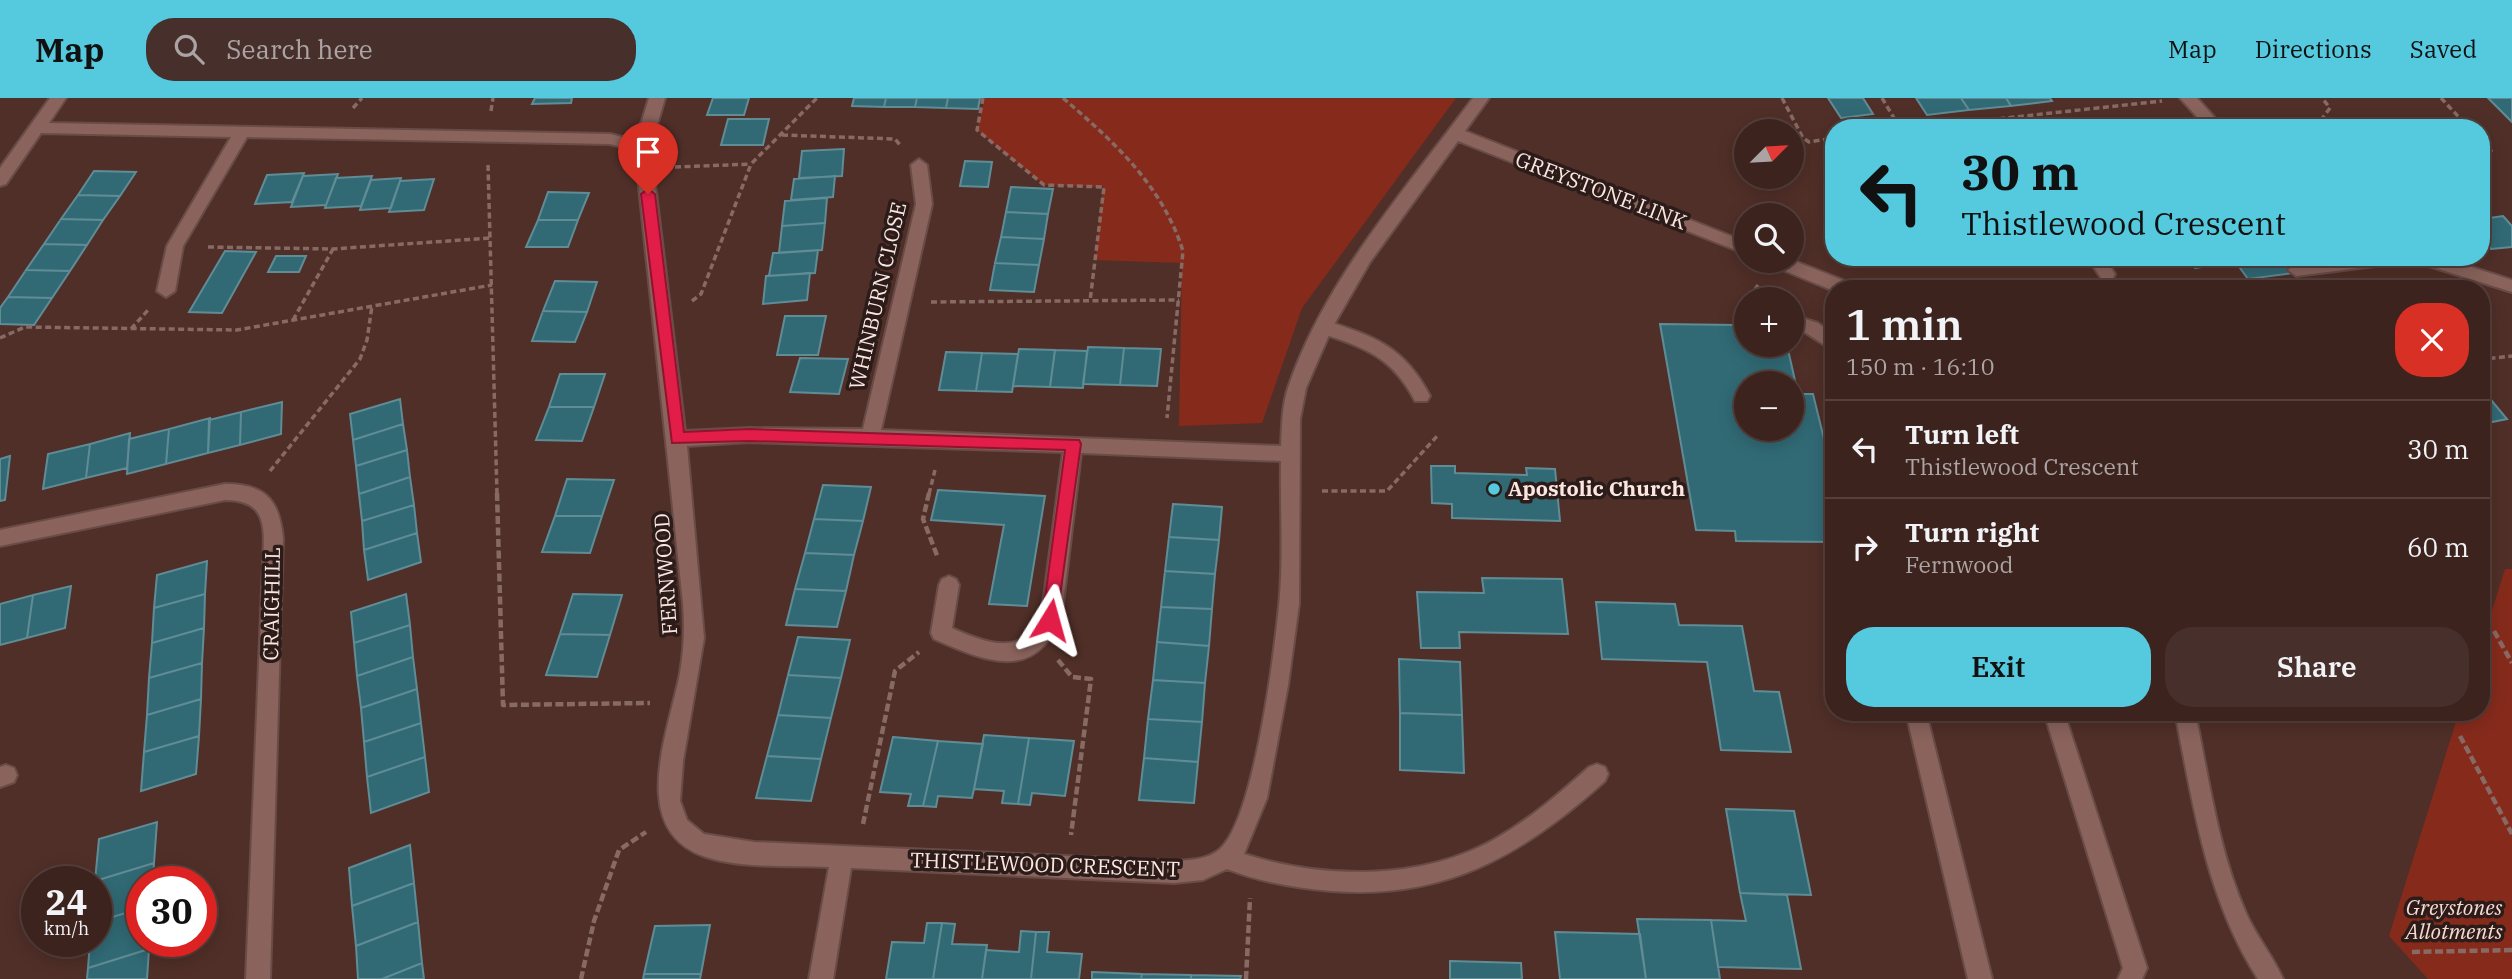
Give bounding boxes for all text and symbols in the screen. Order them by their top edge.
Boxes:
search box [146,18,636,81]
text: Map [35,28,104,71]
icon: search [170,30,208,68]
text: Search here [226,32,373,66]
text: Map [2168,33,2217,65]
text: Directions [2255,33,2372,65]
text: Saved [2410,33,2477,65]
north arrow [1734,119,1804,189]
map controls [1734,119,1804,441]
pin [618,122,678,194]
icon: arrive [629,133,667,171]
text: 30 m [1961,140,2079,203]
street label: GREYSTONE LINK [1512,144,1691,236]
icon: left [1846,147,1937,238]
street label: WHINBURN CLOSE [842,199,912,392]
text: Thistlewood Crescent [1961,202,2286,244]
button: search [1734,203,1804,273]
button: + [1734,287,1804,357]
text: 1 min [1846,297,1963,352]
button: close [2395,303,2469,377]
text: 150 m · 16:10 [1846,351,1995,381]
button: − [1734,371,1804,441]
text: Turn left [1905,417,2019,451]
icon: left [1846,430,1884,468]
text: 30 m [2407,432,2469,466]
text: Thistlewood Crescent [1905,451,2139,481]
place label: Apostolic Church [1508,474,1685,502]
marker: Apostolic Church [1486,481,1502,497]
street label: FERNWOOD [647,512,683,636]
text: Turn right [1905,515,2039,549]
icon: right [1846,528,1884,566]
text: 60 m [2407,530,2469,564]
street label: CRAIGHILL [256,547,286,661]
text: Fernwood [1905,549,2014,579]
position arrow [1013,583,1087,657]
button: Exit [1846,627,2151,707]
button: Share [2165,627,2469,707]
street label: THISTLEWOOD CRESCENT [910,845,1180,883]
speed limit sign: 30 [126,866,217,957]
text: 24 [45,879,88,925]
park label: Greystones Allotments [2404,893,2503,945]
text: km/h [44,917,89,940]

